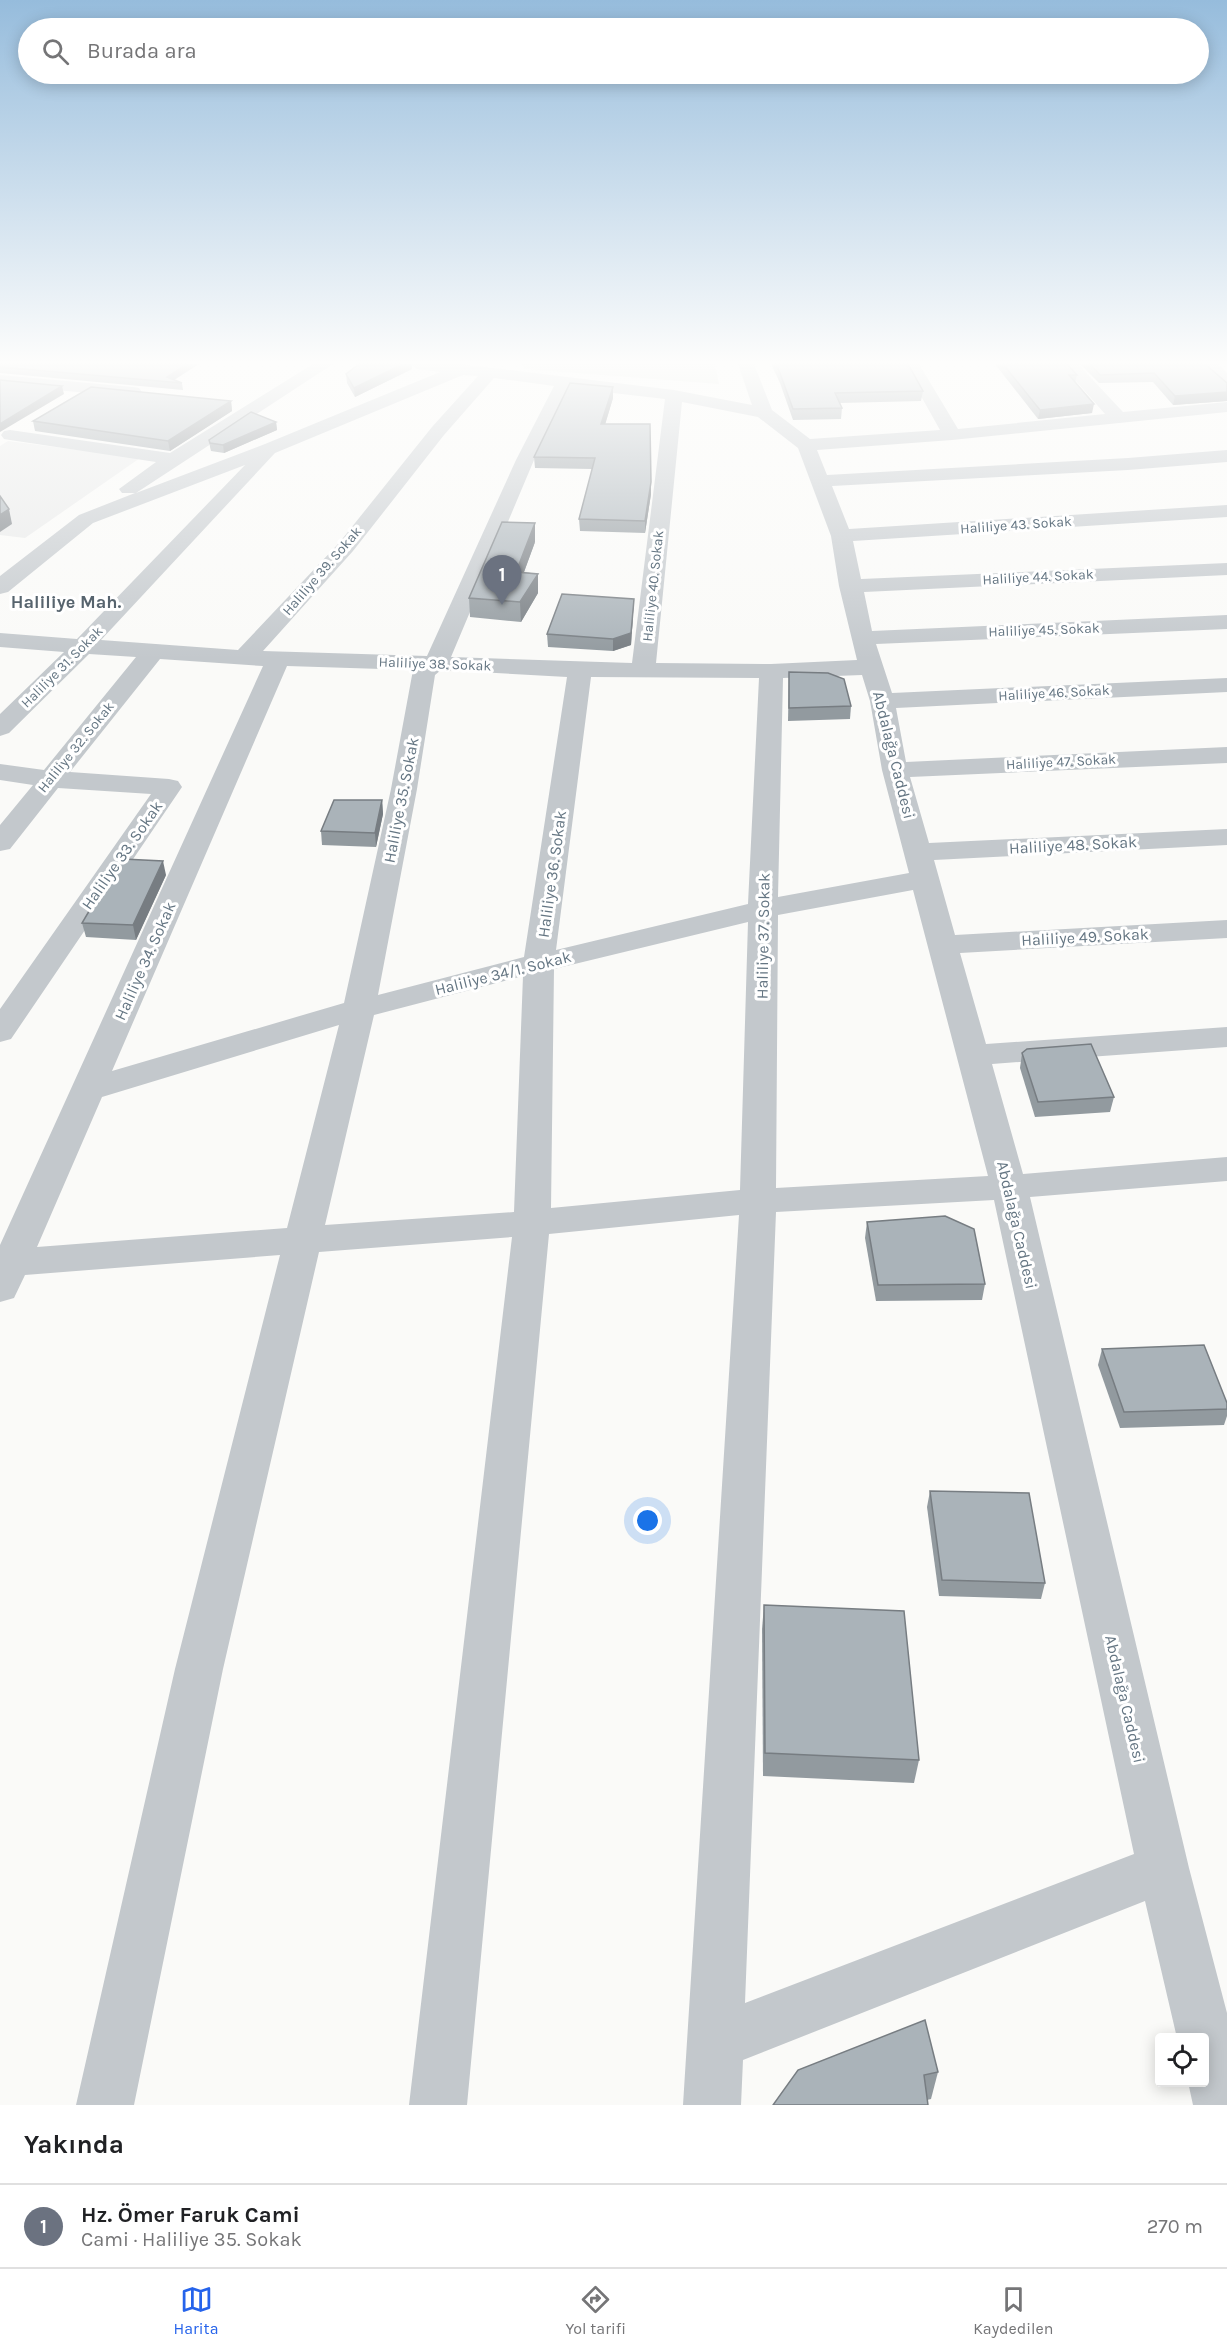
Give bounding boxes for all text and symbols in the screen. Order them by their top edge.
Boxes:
search box [18,18,1209,84]
icon: search [39,35,72,68]
text: Burada ara [87,38,197,64]
street label: Haliliye 43. Sokak [960,513,1072,537]
street label: Haliliye 39. Sokak [279,523,365,619]
street label: Haliliye 40. Sokak [639,529,667,643]
pin: 1 [482,556,522,605]
street label: Haliliye 44. Sokak [982,566,1094,588]
district label: Haliliye Mah. [11,591,121,613]
street label: Haliliye 45. Sokak [988,620,1100,640]
street label: Haliliye 31. Sokak [18,623,106,711]
street label: Haliliye 38. Sokak [378,654,492,674]
street label: Haliliye 46. Sokak [998,682,1110,704]
street label: Abdalağa Caddesi [869,689,919,821]
street label: Haliliye 32. Sokak [34,698,118,796]
street label: Haliliye 35. Sokak [379,735,423,865]
street label: Haliliye 47. Sokak [1006,751,1117,773]
street label: Haliliye 33. Sokak [77,797,167,913]
street label: Haliliye 36. Sokak [534,809,570,939]
street label: Haliliye 48. Sokak [1009,832,1137,858]
street label: Haliliye 37. Sokak [752,873,774,999]
street label: Haliliye 34. Sokak [110,899,180,1023]
street label: Haliliye 49. Sokak [1021,924,1149,950]
street label: Haliliye 34/1. Sokak [433,947,573,999]
street label: Abdalağa Caddesi [993,1159,1041,1291]
your location [633,1506,662,1535]
street label: Abdalağa Caddesi [1101,1633,1149,1765]
map controls [1155,2033,1209,2087]
button: locate [1155,2033,1209,2087]
text: Yakında [24,2129,124,2160]
text: Hz. Ömer Faruk Cami [81,2202,300,2228]
text: 1 [40,2215,47,2238]
text: 270 m [1147,2215,1203,2238]
text: Cami · Haliliye 35. Sokak [81,2228,302,2251]
tab: Harita [174,2283,218,2338]
tab: Yol tarifi [566,2283,626,2338]
tab: Kaydedilen [973,2283,1053,2338]

